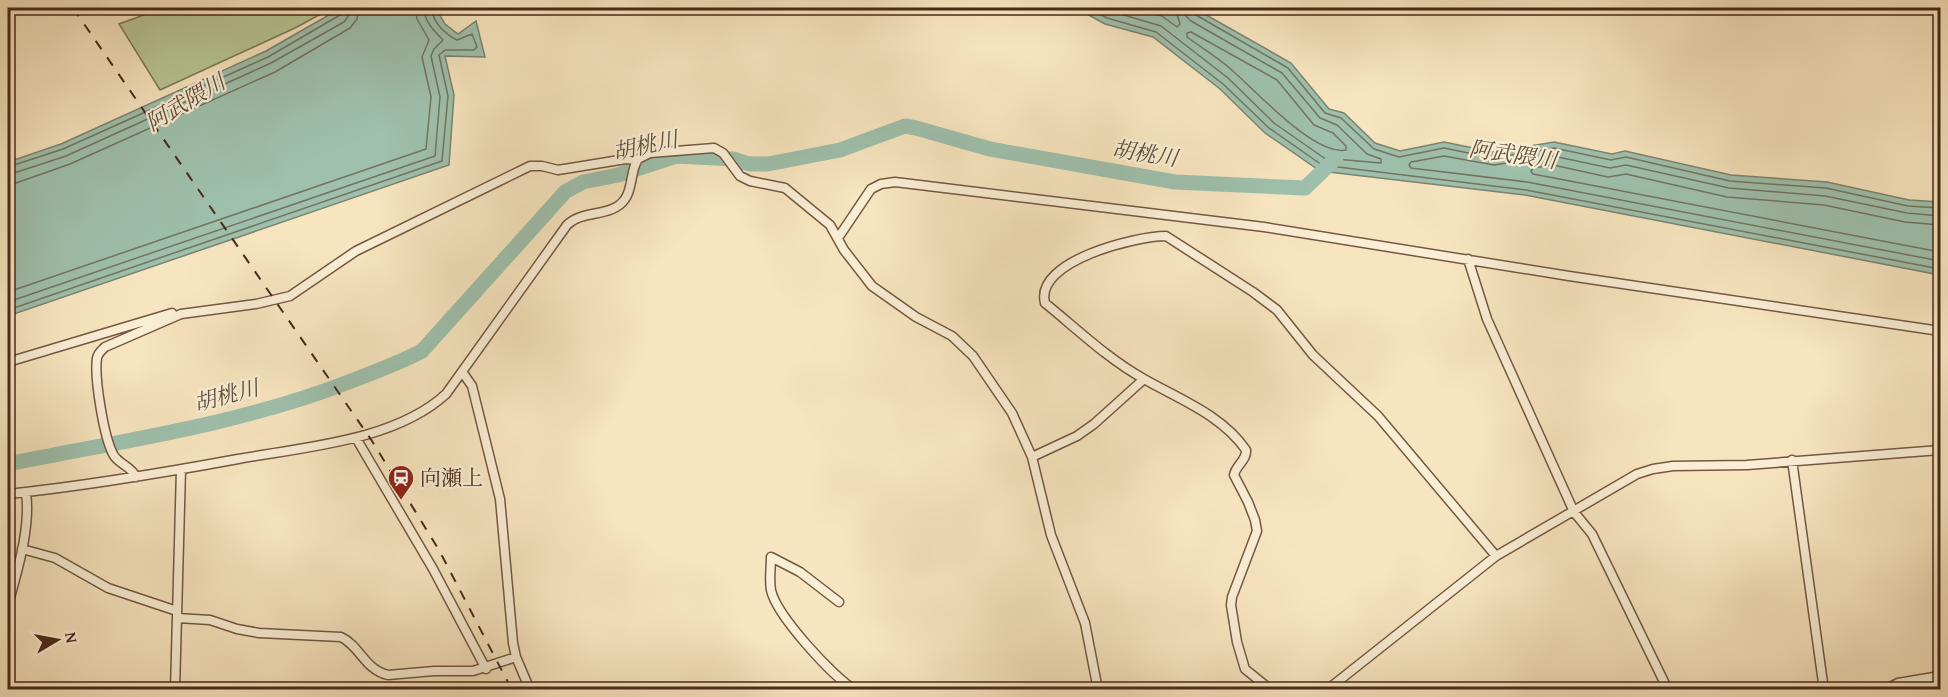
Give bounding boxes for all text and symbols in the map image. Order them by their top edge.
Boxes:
water label: 阿武隈川 [139,65,233,138]
water label: 胡桃川 [609,122,683,168]
water label: 胡桃川 [1110,132,1182,174]
water label: 阿武隈川 [1467,132,1561,176]
water label: 胡桃川 [190,370,264,419]
place label: 向瀬上 [420,462,483,493]
station icon: 向瀬上 [386,463,416,501]
north arrow [27,610,87,670]
text: N [59,630,85,645]

